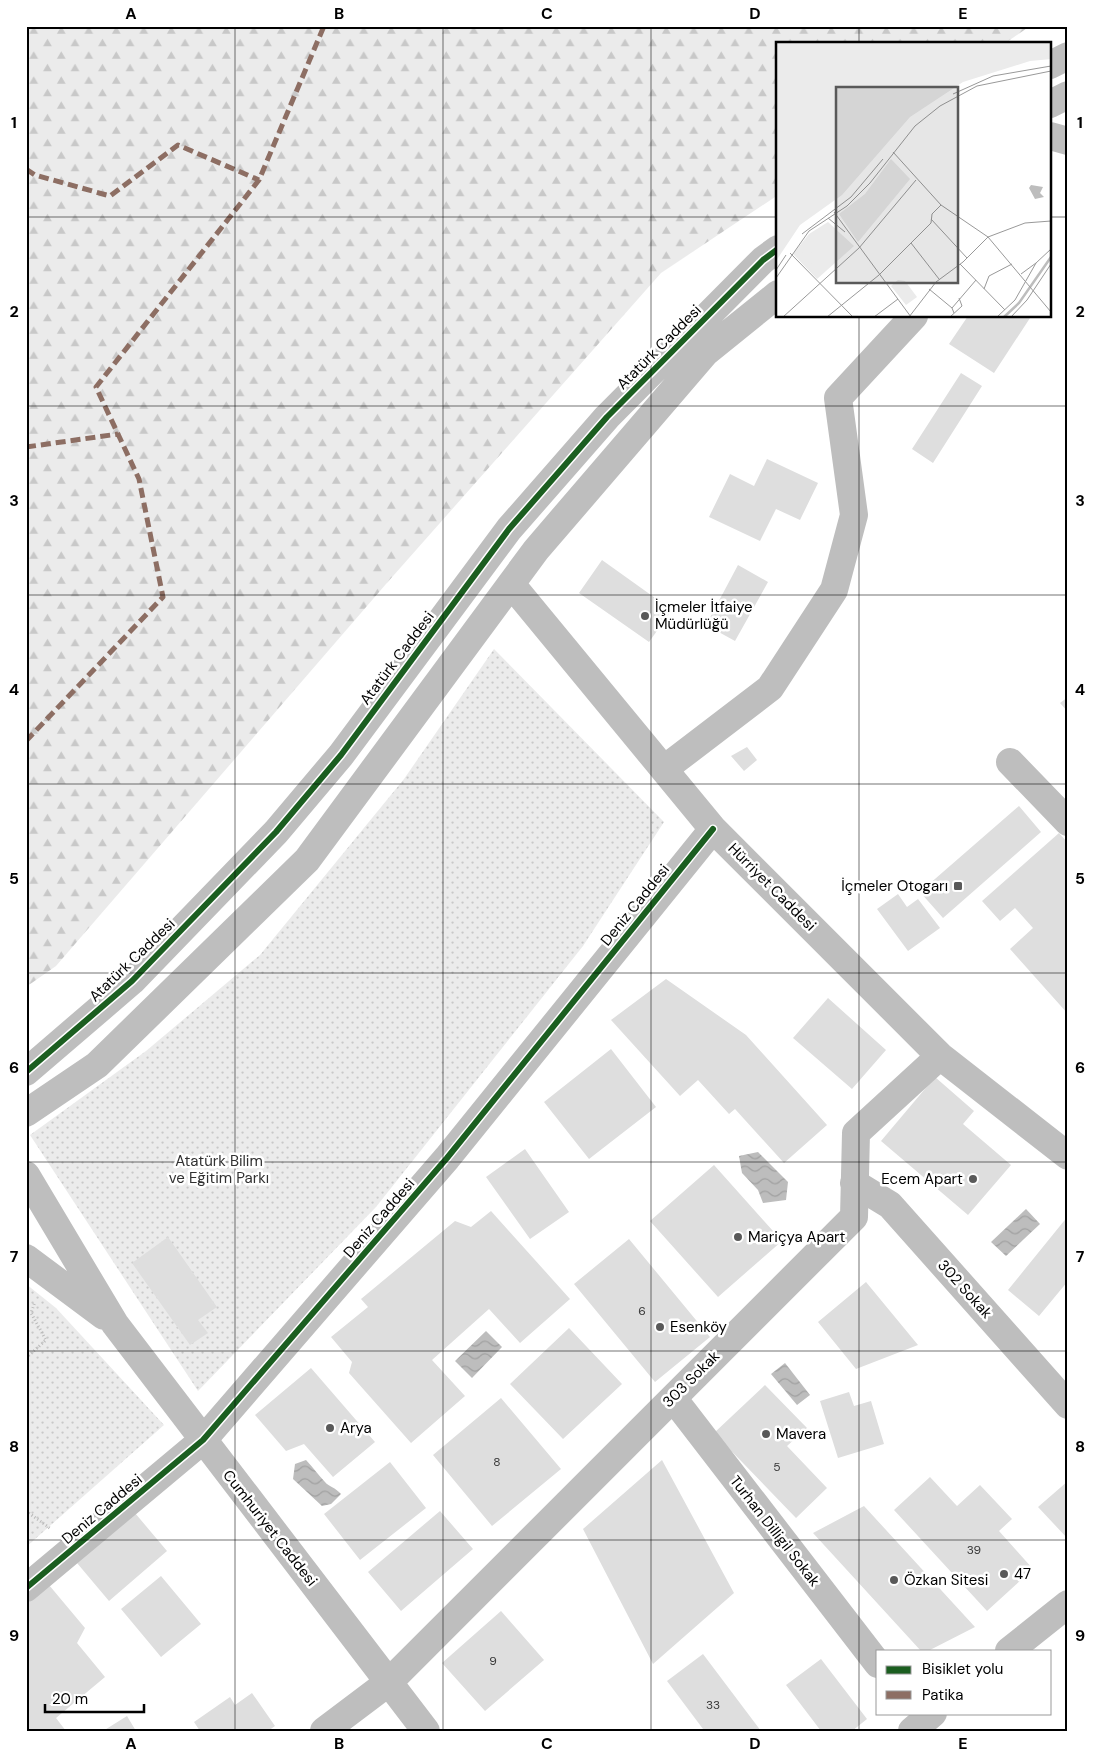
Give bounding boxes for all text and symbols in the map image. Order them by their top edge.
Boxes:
text: A [125,3,137,24]
text: B [334,3,344,24]
text: C [541,3,553,24]
text: D [749,3,761,24]
text: E [958,3,968,24]
inset map [776,42,1052,318]
text: 1 [11,112,17,133]
text: 1 [1077,112,1083,133]
street label: Atatürk Caddesi [612,300,706,394]
text: 2 [9,301,19,322]
text: 2 [1075,301,1085,322]
text: 3 [9,490,19,511]
text: 3 [1075,490,1085,511]
place label: İçmeler İtfaiye Müdürlüğü [655,597,753,634]
street label: Atatürk Caddesi [355,607,439,709]
marker: İçmeler İtfaiye Müdürlüğü [639,610,651,622]
text: 4 [9,679,19,700]
text: 4 [1075,679,1085,700]
street label: Hürriyet Caddesi [724,839,820,935]
street label: Deniz Caddesi [596,860,674,950]
text: 5 [9,868,19,889]
text: 5 [1075,868,1085,889]
place label: İçmeler Otogarı [841,876,948,896]
marker: İçmeler Otogarı [952,880,964,892]
street label: Atatürk Caddesi [85,914,179,1006]
text: 6 [9,1057,19,1078]
text: 6 [1075,1057,1085,1078]
park label: Atatürk Bilim ve Eğitim Parkı [169,1151,269,1188]
place label: Ecem Apart [881,1169,963,1189]
marker: Ecem Apart [967,1173,979,1185]
street label: Deniz Caddesi [339,1174,419,1262]
place label: Mariçya Apart [748,1227,846,1247]
marker: Mariçya Apart [732,1231,744,1243]
text: 7 [10,1246,19,1267]
text: 7 [1076,1246,1085,1267]
street label: 302 Sokak [933,1255,997,1323]
house number: 6 [638,1303,646,1319]
place label: Esenköy [670,1317,727,1337]
marker: Esenköy [654,1321,666,1333]
street label: 303 Sokak [658,1346,724,1412]
place label: Arya [340,1418,372,1438]
marker: Arya [324,1422,336,1434]
place label: Mavera [776,1424,826,1444]
marker: Mavera [760,1428,772,1440]
text: 8 [9,1436,19,1457]
text: 8 [1075,1436,1085,1457]
house number: 8 [493,1454,501,1470]
house number: 5 [773,1459,781,1475]
street label: Cumhuriyet Caddesi [218,1466,322,1590]
street label: Deniz Caddesi [58,1469,146,1549]
street label: Turhan Dilligil Sokak [725,1471,825,1591]
house number: 39 [967,1542,981,1558]
place label: 47 [1014,1564,1031,1584]
marker: 47 [998,1568,1010,1580]
place label: Özkan Sitesi [904,1570,988,1590]
marker: Özkan Sitesi [888,1574,900,1586]
text: 9 [9,1625,19,1646]
text: 9 [1075,1625,1085,1646]
legend [876,1650,1052,1714]
house number: 9 [489,1653,497,1669]
text: Bisiklet yolu [922,1659,1003,1679]
scale bar [45,1682,144,1714]
text: Patika [922,1685,963,1705]
text: 20 m [52,1689,88,1709]
house number: 33 [706,1697,720,1713]
text: A [125,1733,137,1754]
text: B [334,1733,344,1754]
text: C [541,1733,553,1754]
text: D [749,1733,761,1754]
text: E [958,1733,968,1754]

